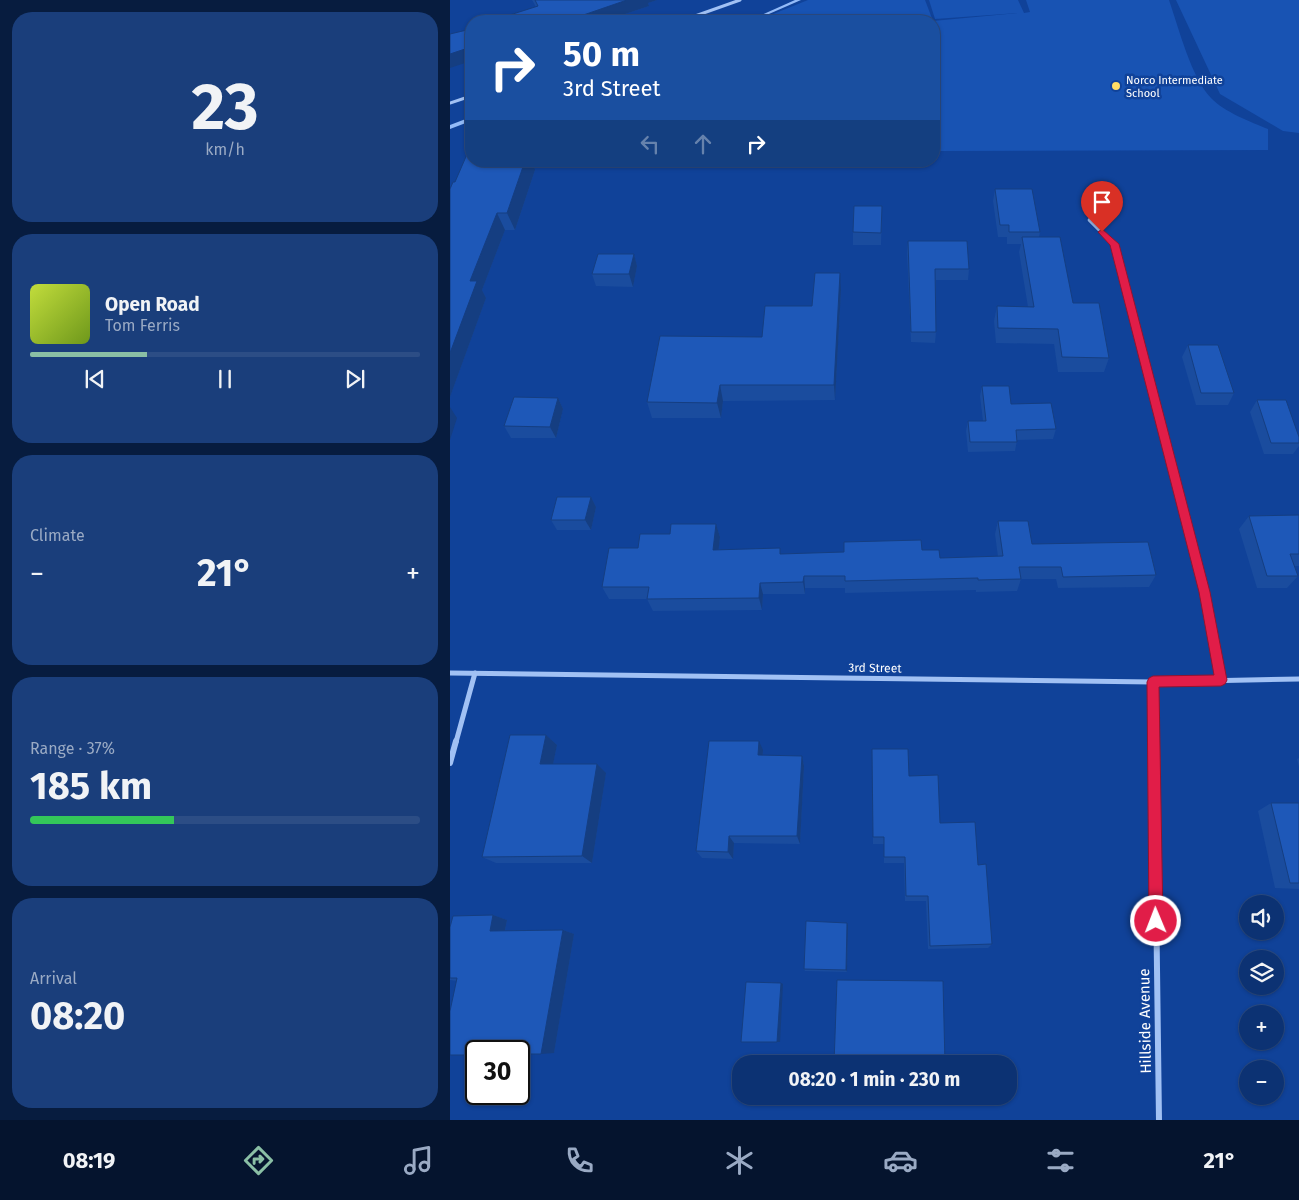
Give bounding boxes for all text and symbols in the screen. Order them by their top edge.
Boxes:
text: 50 m [563,33,640,75]
icon: right [480,35,545,100]
text: 23 [191,68,259,146]
place label: Norco Intermediate School [1126,74,1223,100]
text: 3rd Street [563,75,660,102]
marker: Norco Intermediate School [1110,80,1122,92]
icon: left [636,130,664,158]
icon: ahead [689,130,717,158]
icon: right [742,130,770,158]
text: km/h [205,140,245,159]
pin [1081,181,1123,232]
icon: arrive [1088,188,1116,216]
text: Open Road [105,293,200,316]
text: Tom Ferris [105,316,180,335]
icon: previous [81,365,109,393]
icon: pause [211,365,239,393]
icon: next [341,365,369,393]
text: Climate [30,526,85,545]
text: 21° [197,550,253,596]
text: − [30,557,44,590]
text: + [406,557,420,590]
street label: 3rd Street [848,661,902,675]
text: Range · 37% [30,739,115,758]
text: 185 km [30,763,152,809]
position arrow [1129,894,1181,946]
map controls [1239,895,1284,1105]
button: sound [1239,895,1284,940]
button: layers [1239,950,1284,995]
street label: Hillside Avenue [1135,968,1155,1074]
text: Arrival [30,969,77,988]
text: 08:20 [30,993,125,1039]
button: + [1239,1005,1284,1050]
speed limit sign: 30 [465,1040,530,1105]
button: − [1239,1060,1284,1105]
text: 08:20 · 1 min · 230 m [789,1068,960,1091]
icon: directions [241,1143,276,1178]
icon: music [401,1143,436,1178]
icon: phone [562,1143,597,1178]
icon: climate [722,1143,757,1178]
icon: car [883,1143,918,1178]
icon: filters [1043,1143,1078,1178]
text: 08:19 [63,1147,115,1174]
text: 21° [1204,1147,1236,1174]

